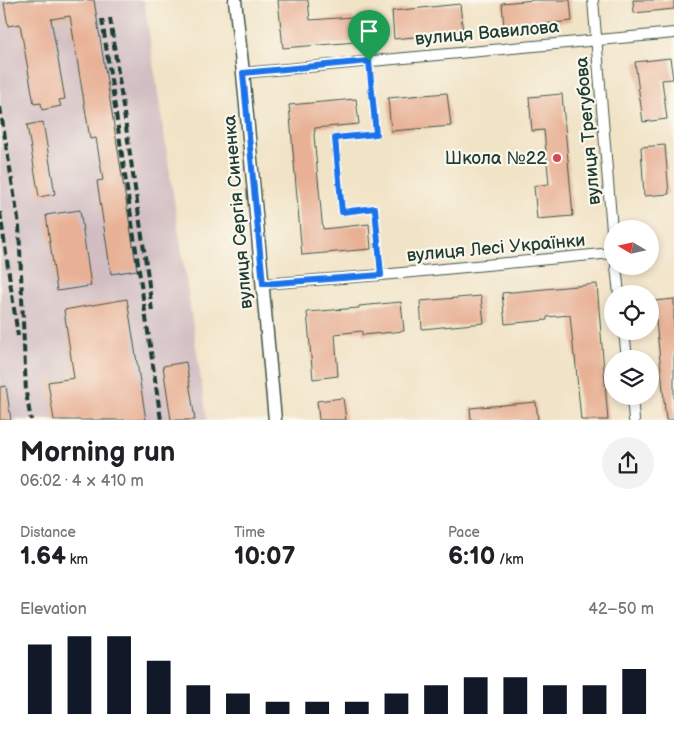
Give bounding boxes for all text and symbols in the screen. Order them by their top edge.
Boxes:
pin [348,10,390,61]
street label: вулиця Вавилова [414,16,560,50]
icon: arrive [355,17,383,45]
street label: вулиця Трегубова [571,56,605,206]
street label: вулиця Сергія Синенка [219,114,257,310]
place label: Школа №22 [445,148,547,169]
marker: Школа №22 [551,152,563,164]
north arrow [604,220,659,275]
map controls [604,220,659,405]
street label: вулиця Лесі Українки [406,230,586,266]
button: locate [604,285,659,340]
button: layers [604,350,659,405]
text: Morning run [20,436,175,469]
button: share [602,437,654,489]
text: 06:02 · 4 × 410 m [20,472,144,491]
text: Distance [20,524,76,541]
text: Time [234,524,265,541]
text: Pace [448,524,480,541]
text: 1.64 [20,541,66,572]
text: 10:07 [234,541,295,572]
text: 6:10 [448,541,495,572]
text: km [66,551,88,568]
text: /km [495,551,524,568]
text: Elevation [20,600,87,619]
text: 42–50 m [588,600,654,619]

